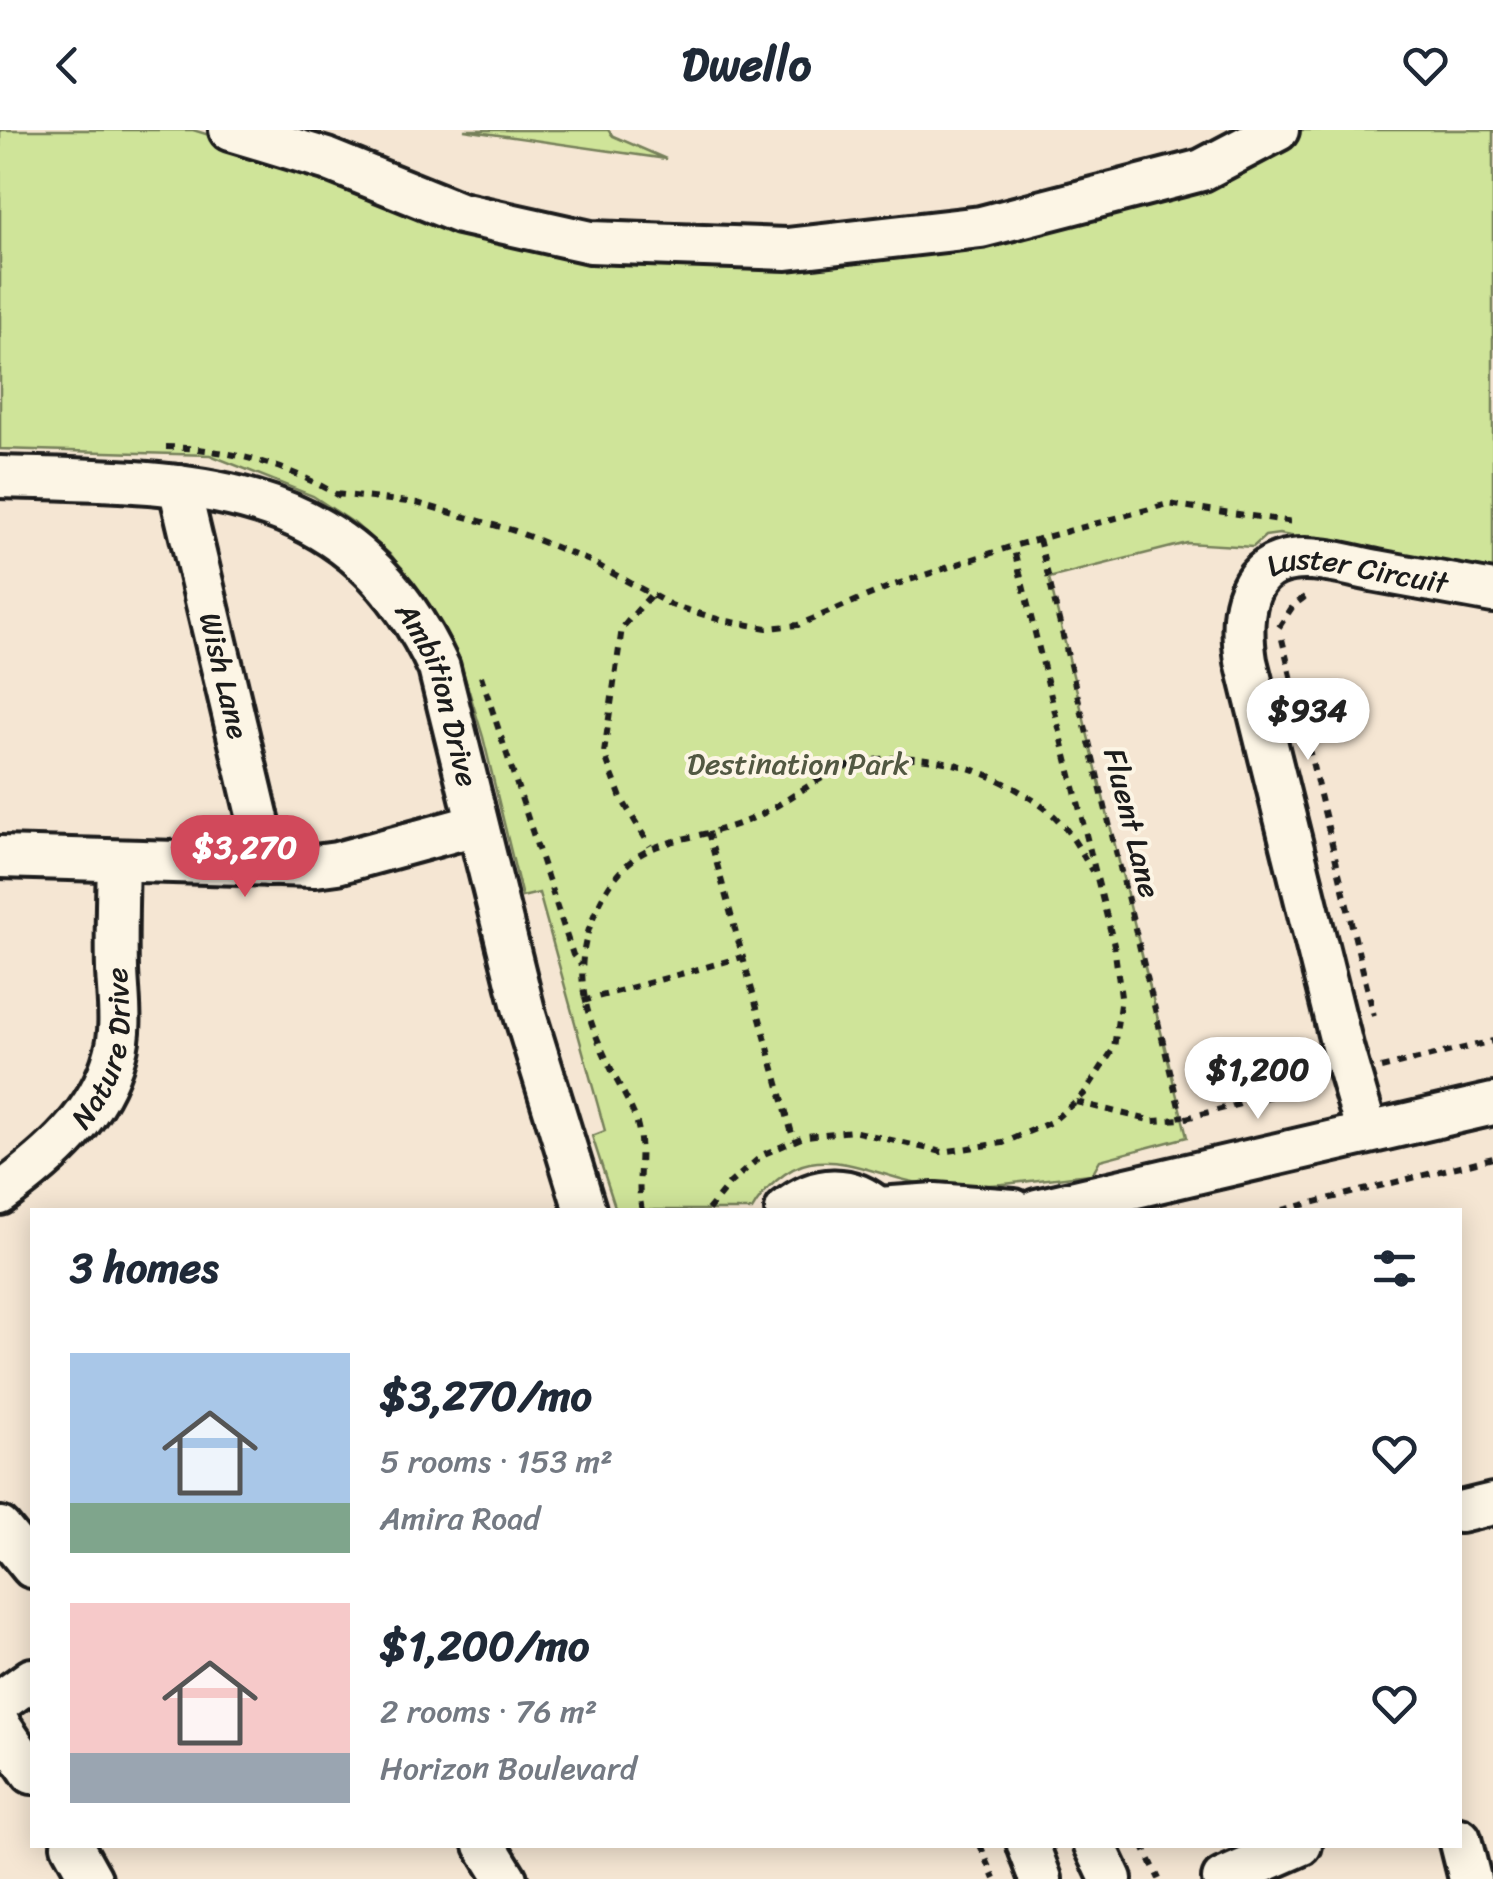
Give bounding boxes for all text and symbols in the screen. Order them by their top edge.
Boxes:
text: Dwello [682,25,811,105]
icon: back [40,38,95,93]
icon: heart [1398,38,1453,93]
street label: Luster Circuit [1256,532,1454,611]
street label: Ambition Drive [380,589,494,793]
street label: Wish Lane [183,607,265,744]
pin: $934 [1249,678,1367,763]
text: $934 [1269,682,1347,739]
park label: Destination Park [687,737,910,791]
street label: Fluent Lane [1087,742,1177,904]
pin: $3,270 [164,815,326,900]
text: $3,270 [193,819,297,876]
street label: Nature Drive [56,966,147,1141]
pin: $1,200 [1177,1037,1339,1122]
text: $1,200 [1207,1041,1309,1098]
text: 3 homes [70,1231,218,1305]
icon: filters [1367,1241,1422,1296]
text: $3,270/mo [380,1359,592,1433]
icon: home [150,1393,270,1513]
icon: heart [1367,1426,1422,1481]
text: 5 rooms · 153 m² [380,1433,613,1490]
text: Amira Road [380,1490,540,1547]
text: $1,200/mo [380,1609,589,1683]
icon: home [150,1643,270,1763]
icon: heart [1367,1676,1422,1731]
text: 2 rooms · 76 m² [380,1683,597,1740]
text: Horizon Boulevard [380,1740,637,1797]

